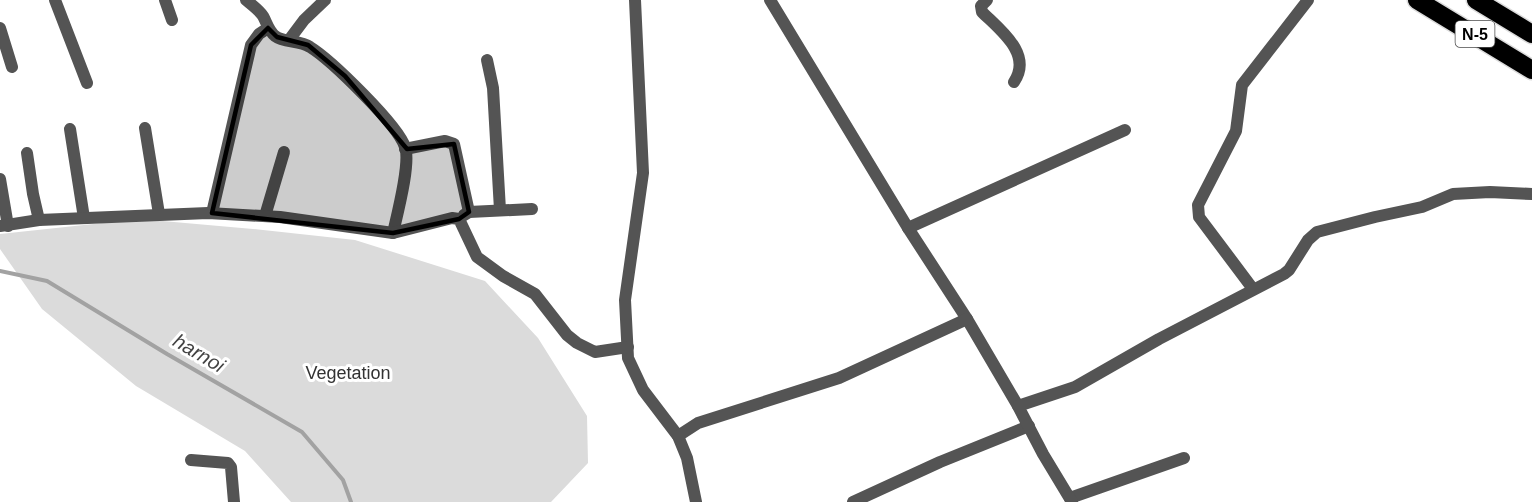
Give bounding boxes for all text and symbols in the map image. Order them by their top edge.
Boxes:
road number: N-5 [1456,21,1494,47]
water label: harnoi [170,329,229,377]
park label: Vegetation [305,363,391,383]

